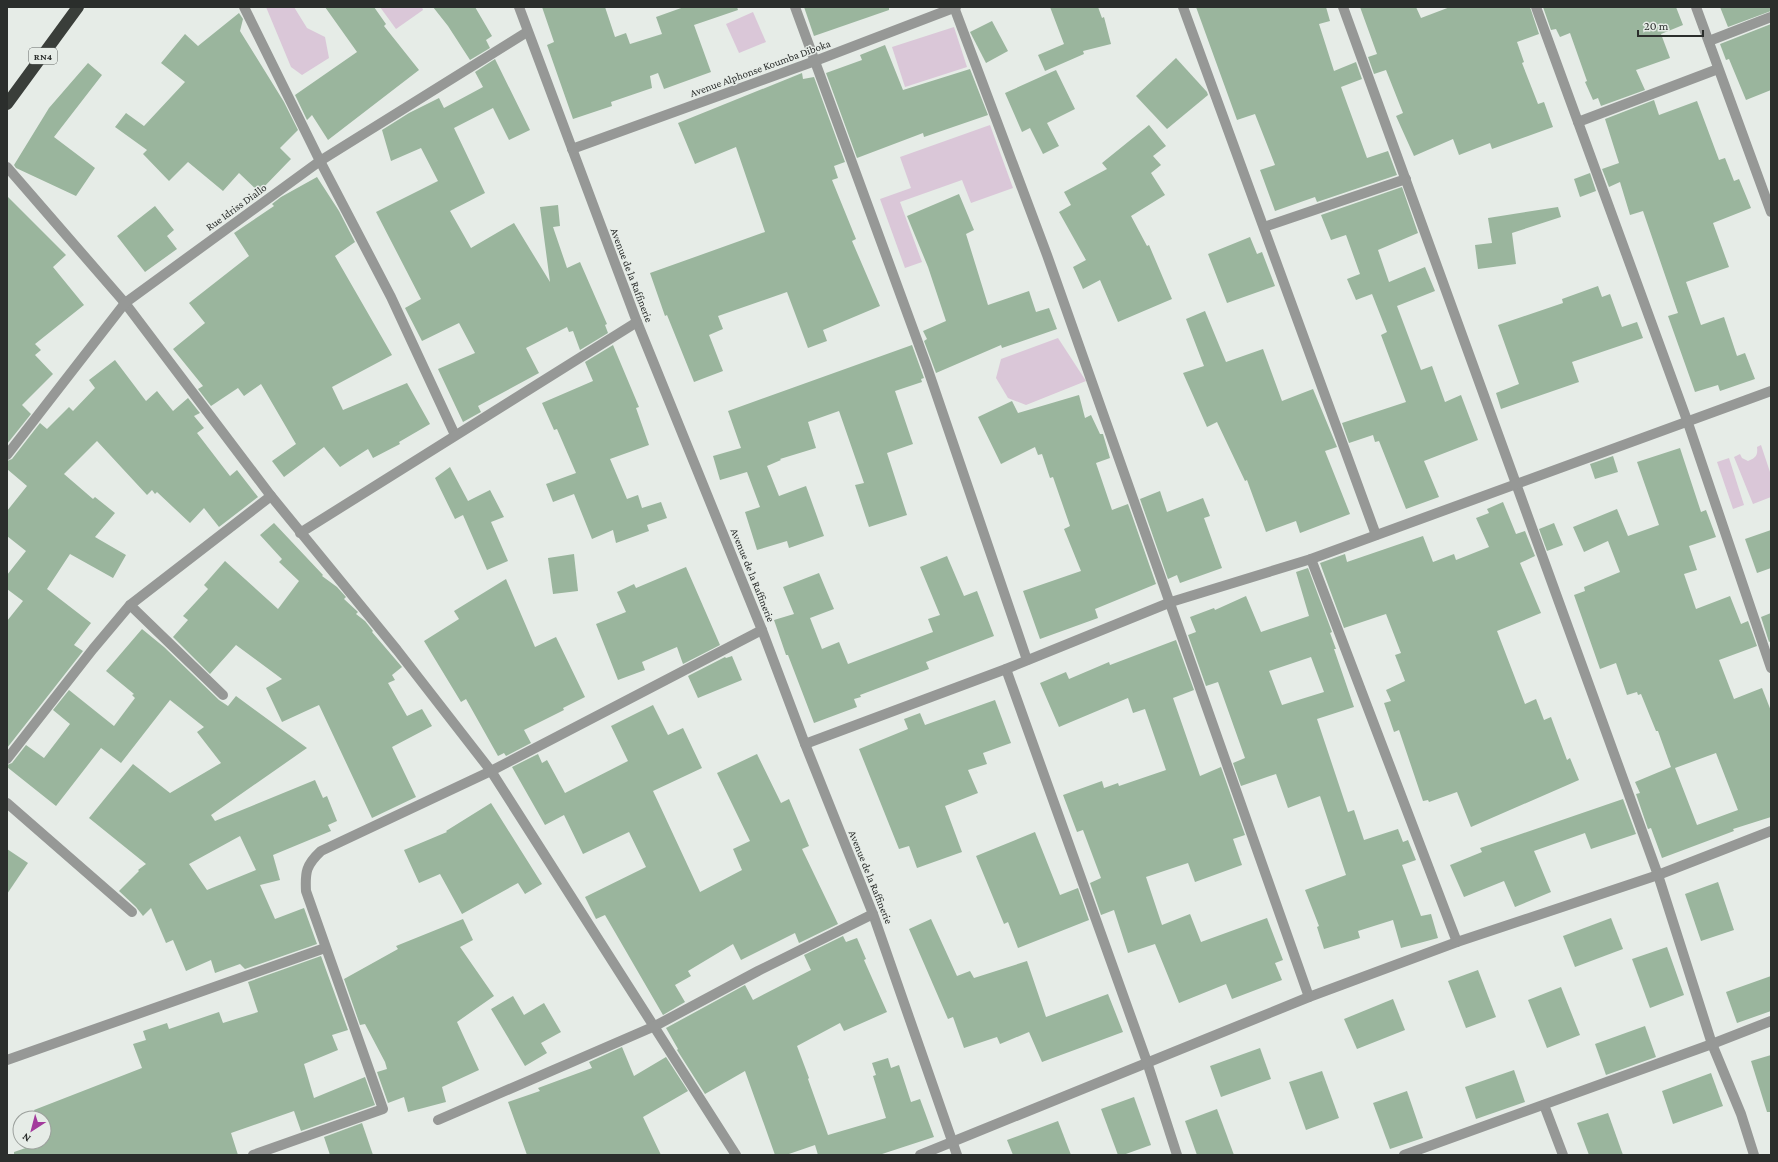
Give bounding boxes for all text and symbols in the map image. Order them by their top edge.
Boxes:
scale bar [1638,12,1703,38]
text: 20 m [1644,19,1669,33]
street label: Avenue Alphonse Koumba Diboka [688,37,832,100]
road number: RN4 [29,48,57,64]
street label: Rue Idriss Diallo [203,181,269,233]
street label: Avenue de la Raffinerie [609,226,656,324]
street label: Avenue de la Raffinerie [729,526,777,624]
street label: Avenue de la Raffinerie [847,828,895,926]
north arrow [12,1110,52,1150]
text: N [19,1131,33,1145]

